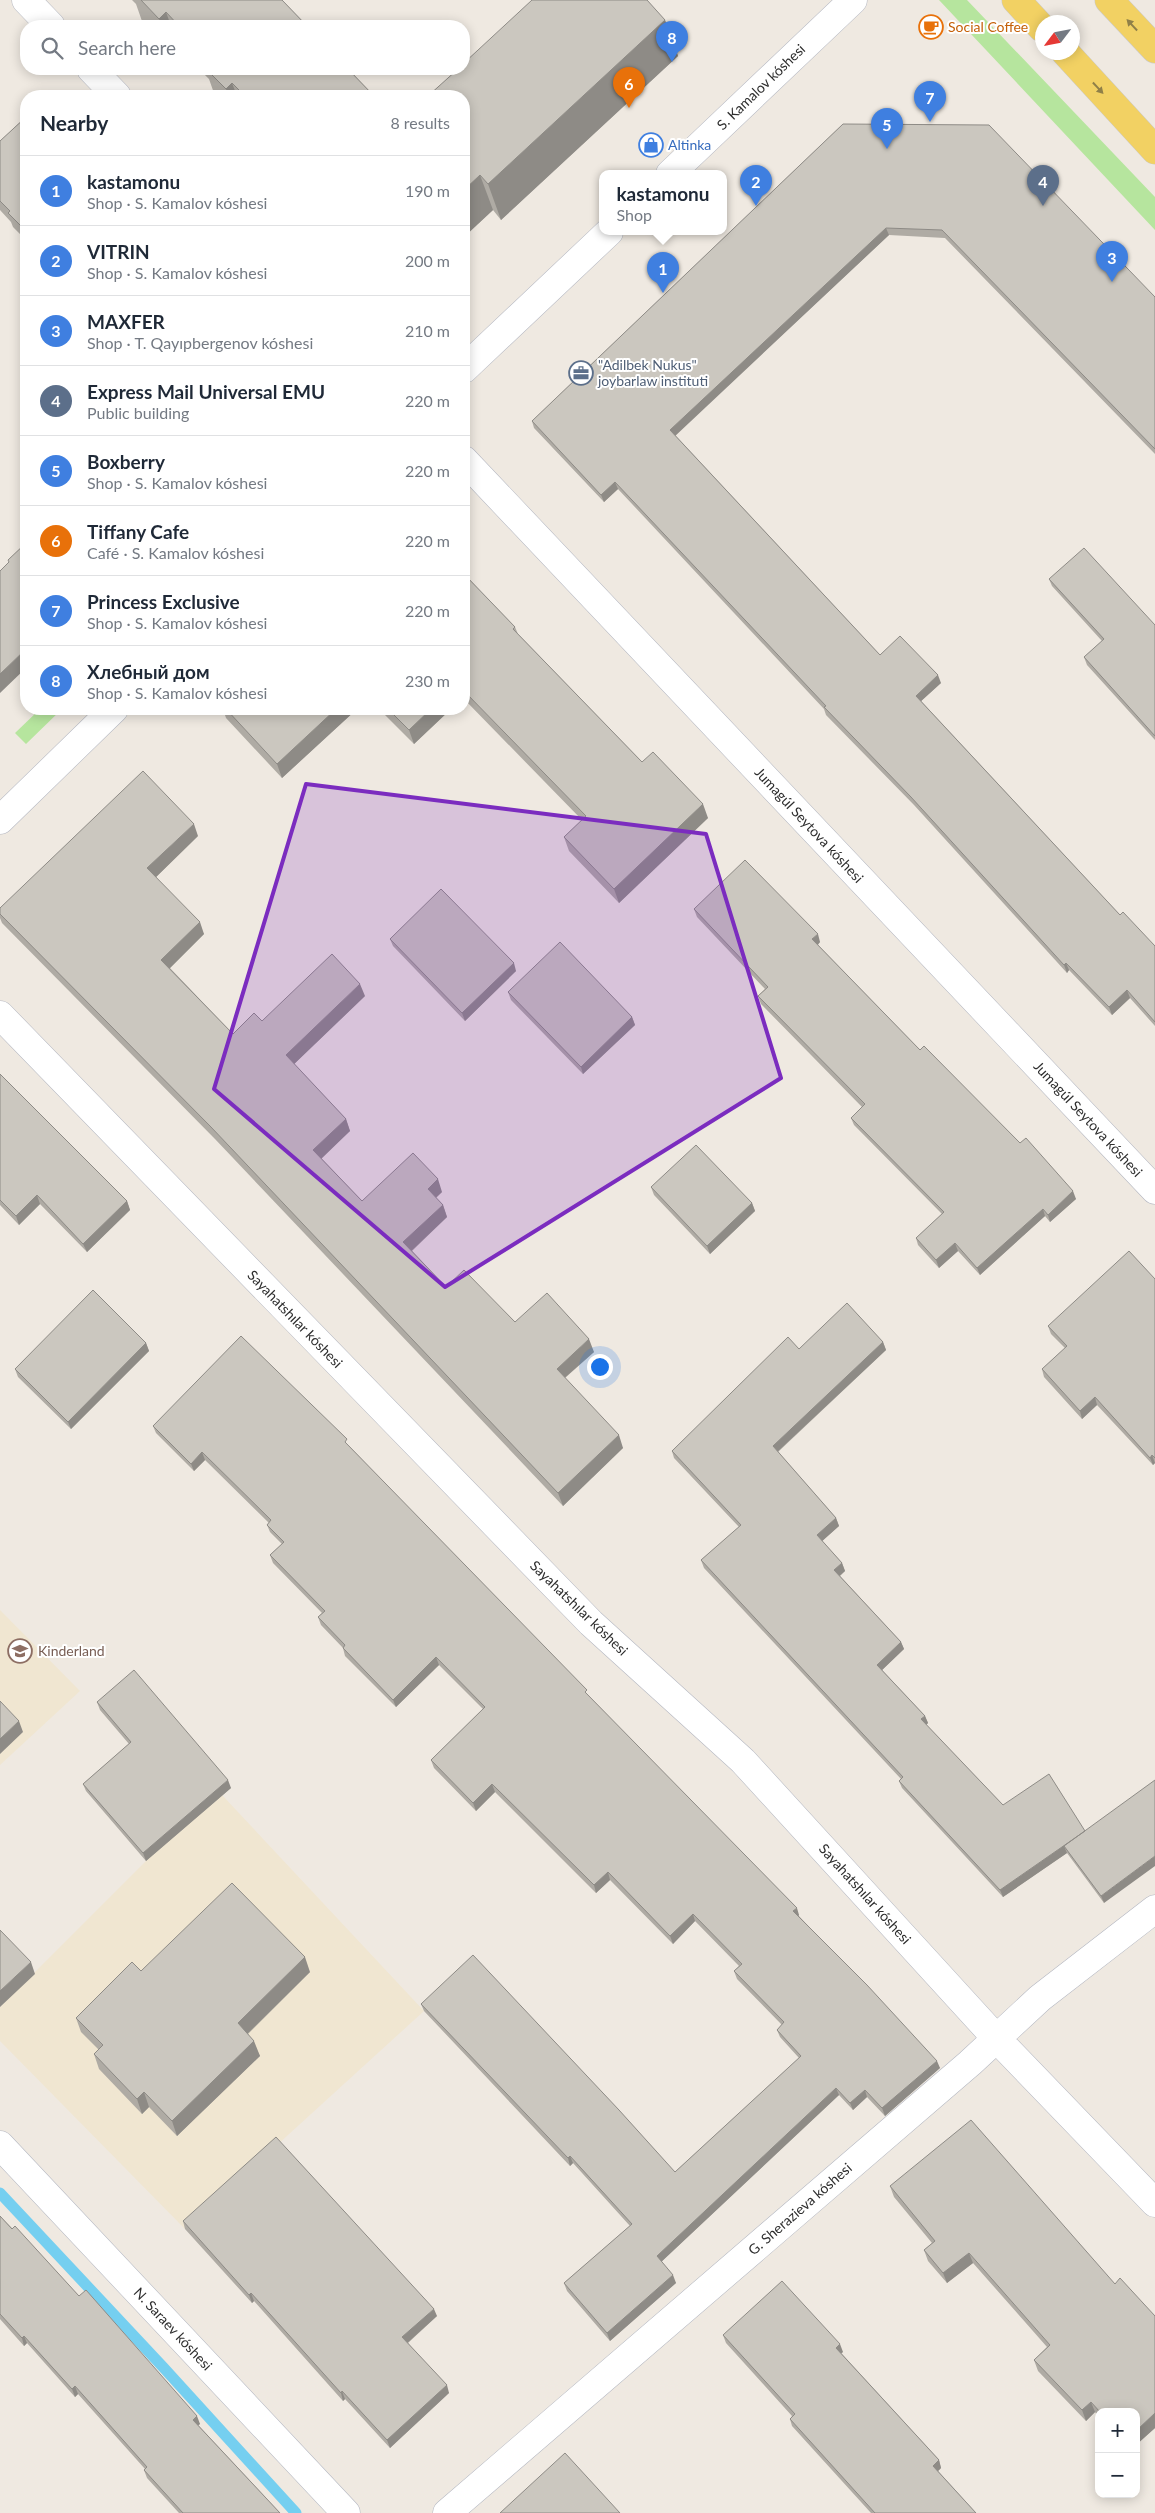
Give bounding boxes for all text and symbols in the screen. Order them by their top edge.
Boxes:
cafe icon: Social Coffee [918,14,944,40]
north arrow [1035,15,1080,60]
place label: Social Coffee [948,18,1028,35]
one-way arrow [1126,19,1138,31]
search box [20,20,470,75]
pin: 8 [656,21,688,62]
icon: search [38,34,66,62]
text: Search here [78,36,176,59]
street label: S. Kamalov kóshesi [713,40,808,133]
pin: 6 [613,67,645,108]
pin: 7 [914,81,946,122]
one-way arrow [1092,82,1104,94]
pin: 5 [871,108,903,149]
text: Nearby [40,110,108,135]
text: 8 results [390,113,450,132]
shop icon: Altinka [638,132,664,158]
place label: Altinka [668,136,711,153]
pin: 2 [740,165,772,206]
pin: 4 [1027,165,1059,206]
text: kastamonu [87,170,180,193]
popup [599,170,727,235]
text: 1 [51,181,61,200]
text: 190 m [405,181,450,200]
text: kastamonu [616,182,710,205]
text: Shop · S. Kamalov kóshesi [87,193,267,212]
text: Shop [616,205,652,224]
text: VITRIN [87,240,150,263]
pin: 3 [1096,241,1128,282]
text: 2 [51,251,61,270]
text: 200 m [405,251,450,270]
pin: 1 [647,252,679,293]
text: Shop · S. Kamalov kóshesi [87,263,267,282]
text: MAXFER [87,310,165,333]
text: 3 [51,321,61,340]
text: 210 m [405,321,450,340]
text: Shop · T. Qayıpbergenov kóshesi [87,333,313,352]
place label: "Adilbek Nukus" joybarlaw instituti [597,356,708,389]
office icon: "Adilbek Nukus" joybarlaw instituti [568,360,594,386]
text: Express Mail Universal EMU [87,380,325,403]
text: 4 [51,391,61,410]
text: 220 m [405,391,450,410]
text: Public building [87,403,189,422]
text: Boxberry [87,450,165,473]
text: 5 [51,461,61,480]
text: 220 m [405,461,450,480]
text: Shop · S. Kamalov kóshesi [87,473,267,492]
text: Tiffany Cafe [87,520,189,543]
text: 6 [51,531,61,550]
text: 220 m [405,531,450,550]
text: Café · S. Kamalov kóshesi [87,543,264,562]
text: Princess Exclusive [87,590,240,613]
text: 7 [51,601,61,620]
text: 220 m [405,601,450,620]
text: Shop · S. Kamalov kóshesi [87,613,267,632]
text: Хлебный дом [87,660,210,683]
text: 8 [51,671,61,690]
text: 230 m [405,671,450,690]
text: Shop · S. Kamalov kóshesi [87,683,267,702]
street label: Jumagúl Seytova kóshesi [751,763,867,886]
street label: Jumagúl Seytova kóshesi [1030,1057,1146,1180]
street label: Sayahatshılar kóshesi [244,1266,346,1371]
your location [587,1354,613,1380]
street label: Sayahatshılar kóshesi [527,1557,632,1659]
school or university icon: Kinderland [7,1638,33,1664]
place label: Kinderland [38,1642,105,1659]
street label: Sayahatshılar kóshesi [816,1840,915,1947]
street label: G. Sherazieva kóshesi [744,2159,855,2258]
street label: N. Saraev kóshesi [131,2284,216,2374]
map controls [1095,2408,1140,2498]
button: + [1095,2408,1140,2453]
button: − [1095,2453,1140,2498]

